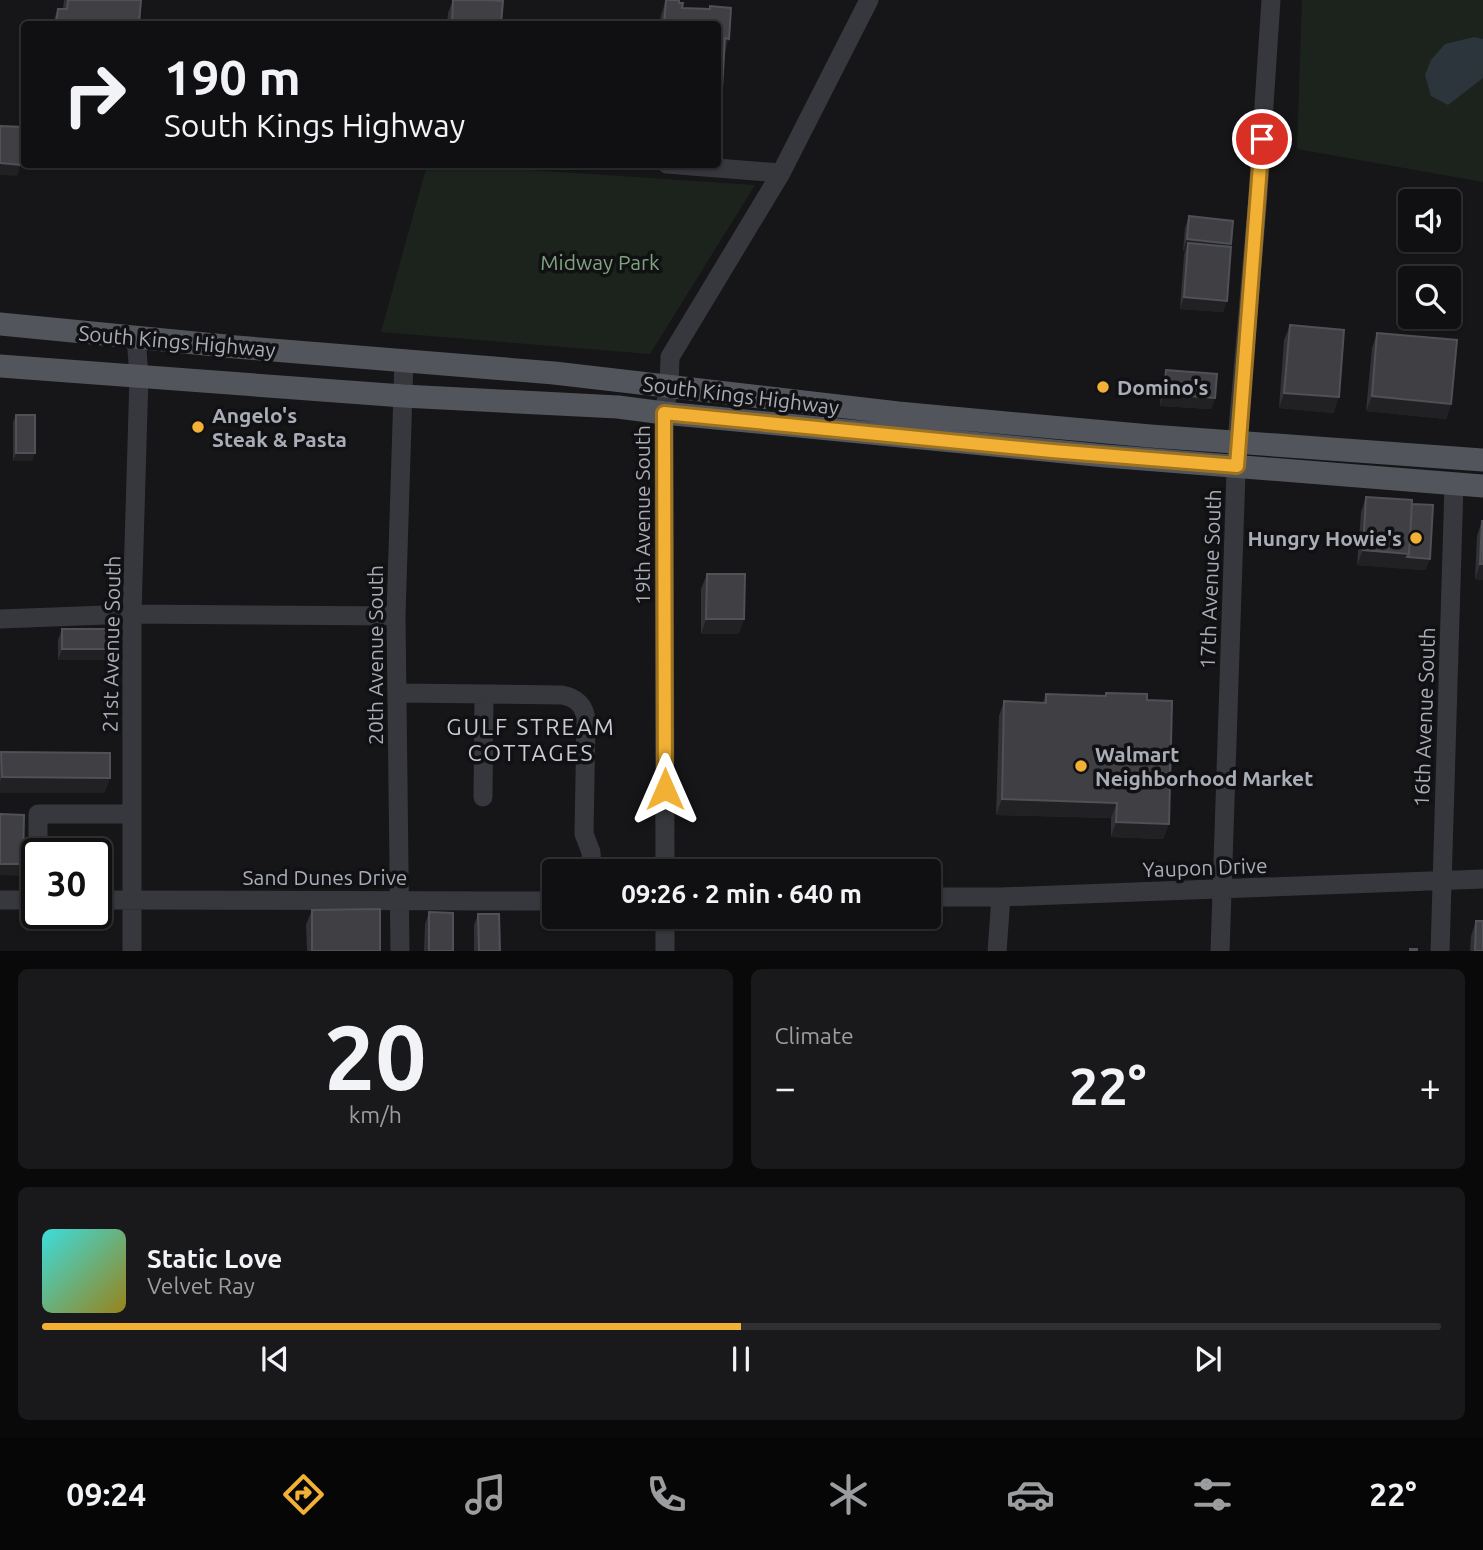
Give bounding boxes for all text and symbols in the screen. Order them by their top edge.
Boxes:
icon: right [49,49,140,140]
text: 190 m [164,49,301,104]
text: South Kings Highway [164,107,465,143]
pin [1232,109,1292,169]
icon: arrive [1243,120,1281,158]
map controls [1398,189,1461,329]
button: sound [1398,189,1461,252]
park label: Midway Park [540,250,660,274]
button: search [1398,266,1461,329]
street label: South Kings Highway [78,320,276,362]
street label: South Kings Highway [641,371,841,419]
place label: Domino's [1117,375,1209,399]
marker: Domino's [1095,379,1111,395]
place label: Angelo's Steak & Pasta [212,403,347,451]
marker: Angelo's Steak & Pasta [190,419,206,435]
street label: 19th Avenue South [630,425,654,605]
street label: 17th Avenue South [1195,489,1225,669]
place label: Hungry Howie's [1247,526,1402,550]
marker: Hungry Howie's [1408,530,1424,546]
street label: 21st Avenue South [97,555,125,733]
street label: 20th Avenue South [363,565,387,745]
street label: 16th Avenue South [1409,627,1439,807]
district label: GULF STREAM COTTAGES [446,714,616,765]
place label: Walmart Neighborhood Market [1095,742,1313,790]
position arrow [628,752,702,826]
marker: Walmart Neighborhood Market [1073,758,1089,774]
speed limit sign: 30 [21,838,112,929]
street label: Yaupon Drive [1142,853,1268,881]
street label: Sand Dunes Drive [243,865,407,889]
text: 09:26 · 2 min · 640 m [621,879,862,908]
text: 20 [324,1005,427,1107]
text: Climate [775,1023,854,1048]
text: 22° [1069,1057,1146,1115]
text: − [775,1066,796,1108]
text: + [1420,1066,1441,1108]
text: km/h [349,1102,402,1127]
text: Static Love [147,1244,282,1273]
text: Velvet Ray [147,1273,255,1298]
icon: previous [256,1340,294,1378]
icon: pause [722,1340,760,1378]
icon: next [1189,1340,1227,1378]
icon: directions [279,1470,328,1519]
icon: music [461,1470,510,1519]
icon: phone [642,1470,691,1519]
icon: climate [824,1470,873,1519]
icon: car [1006,1470,1055,1519]
icon: filters [1188,1470,1237,1519]
text: 09:24 [66,1476,146,1512]
text: 22° [1369,1476,1417,1512]

